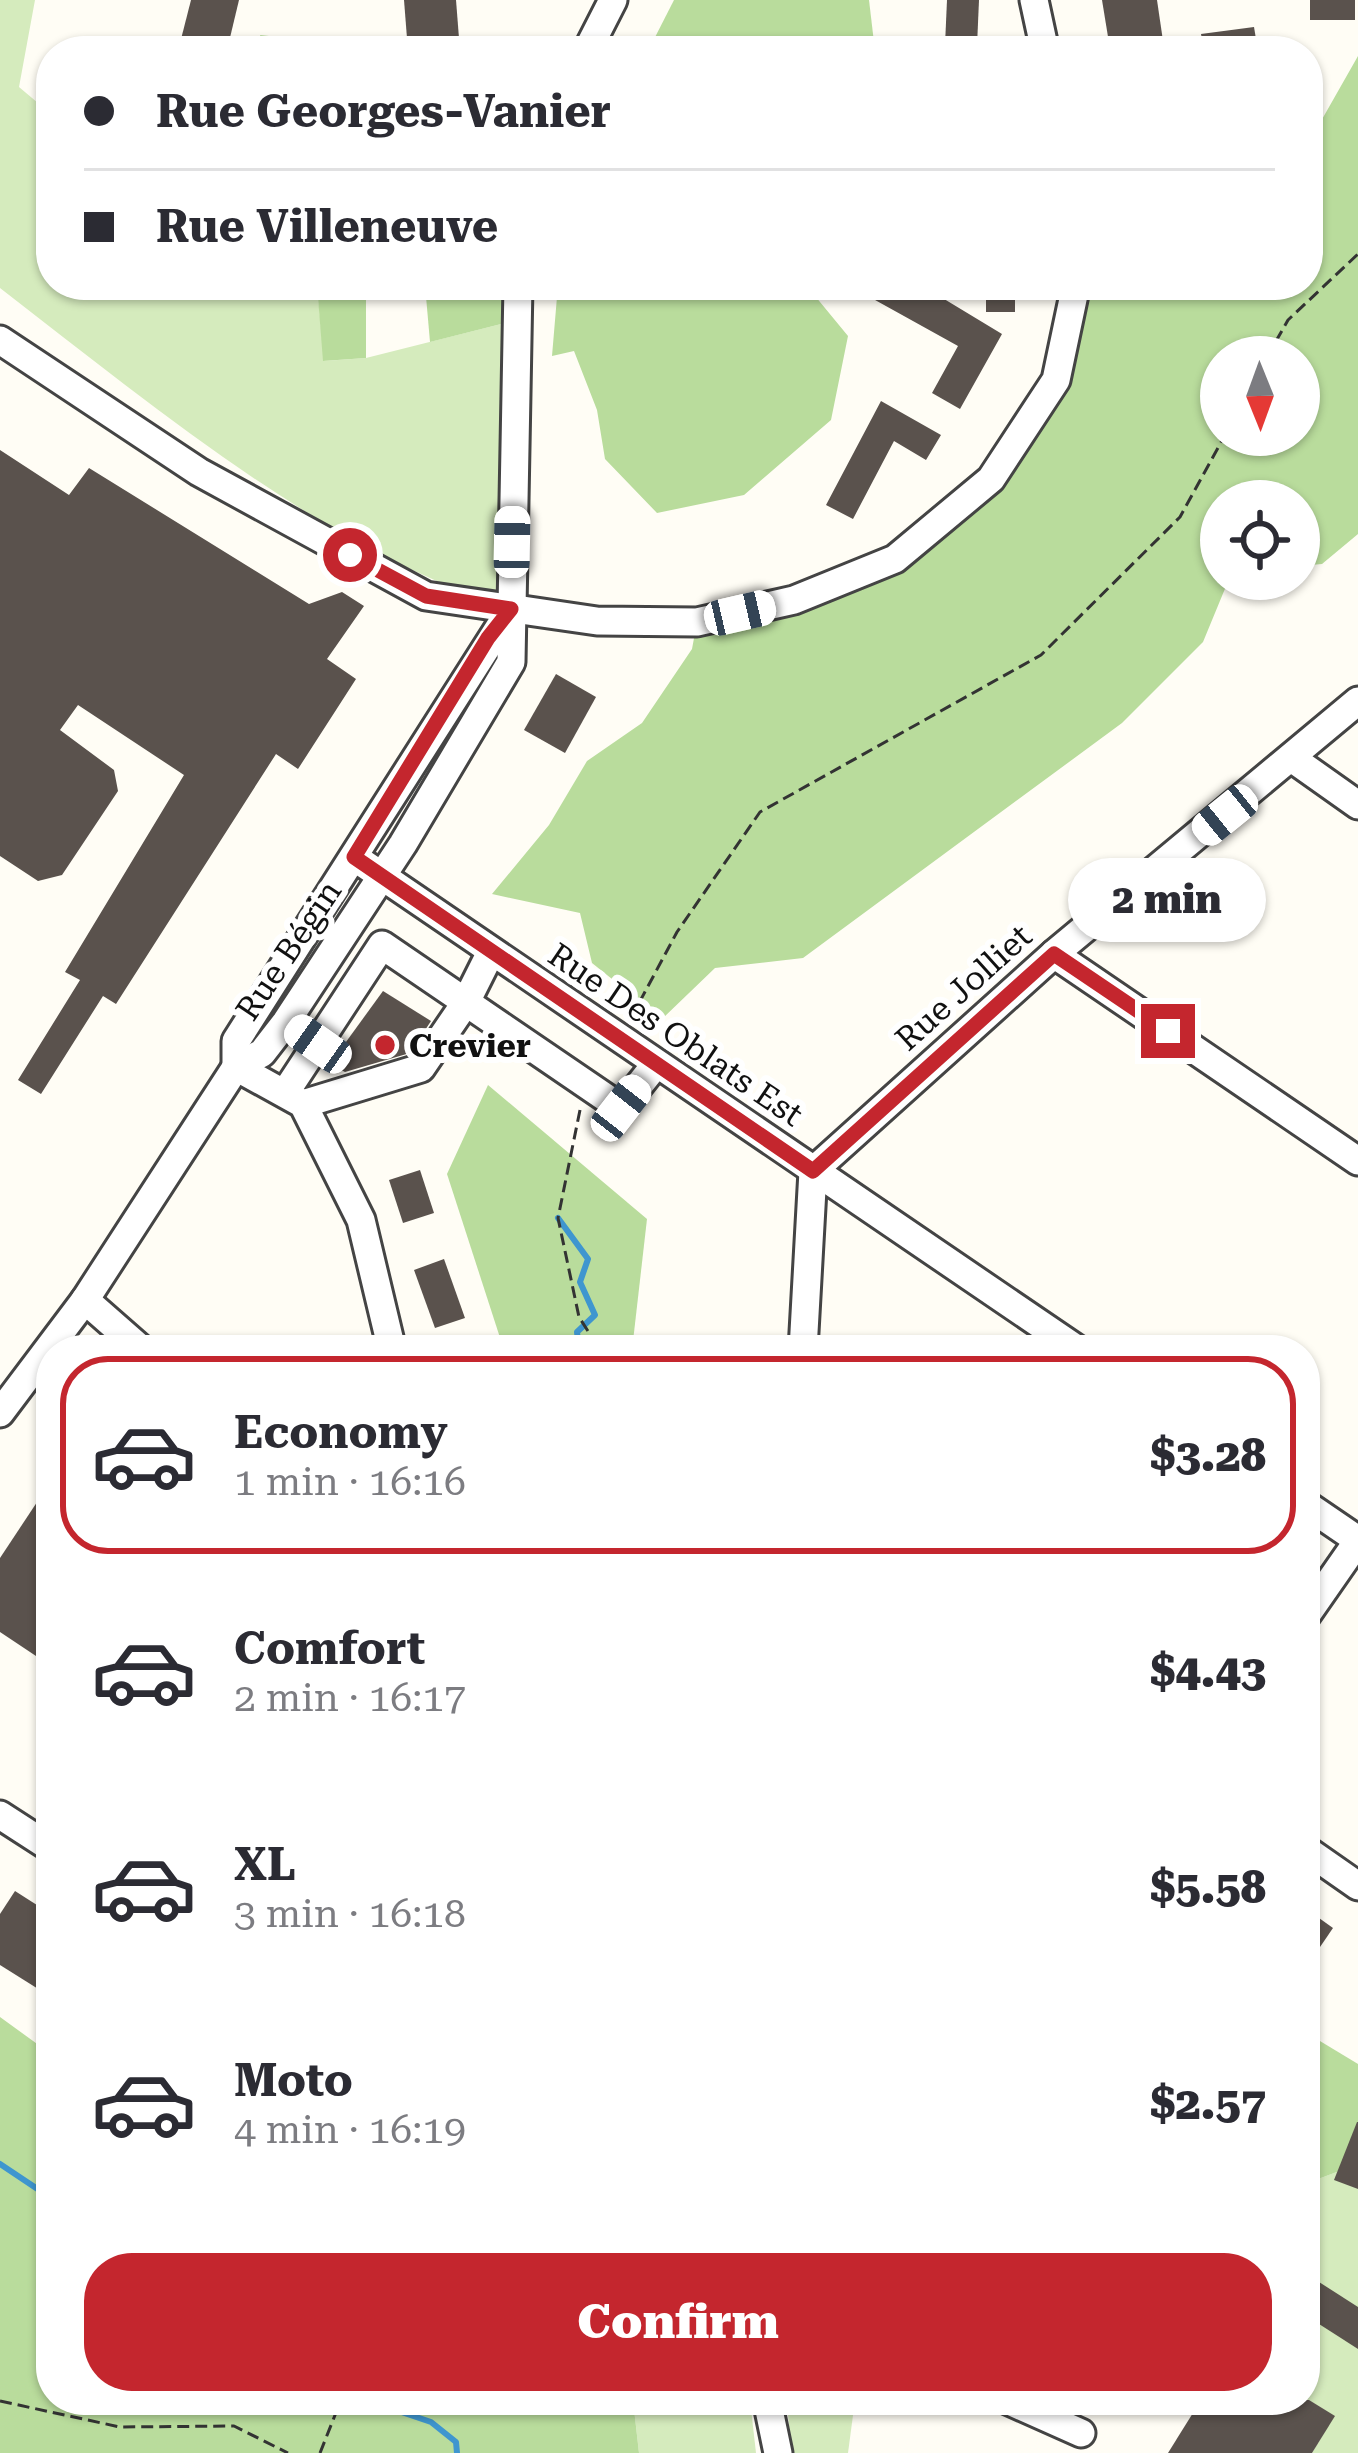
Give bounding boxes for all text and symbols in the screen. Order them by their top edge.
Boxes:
text: Rue Georges-Vanier [156,85,611,138]
text: Rue Villeneuve [156,200,498,253]
north arrow [1200,336,1320,456]
map controls [1200,336,1320,600]
button: locate [1200,480,1320,600]
car [493,506,531,578]
route start [323,528,377,582]
car [701,587,779,639]
car [1186,778,1264,852]
callout: 2 min [1069,857,1267,941]
street label: Rue Bégin [227,873,349,1028]
text: 2 min [1112,877,1222,923]
street label: Rue Jolliet [887,916,1039,1058]
street label: Rue Des Oblats Est [541,935,810,1134]
route end [1141,1004,1195,1058]
car [278,1009,358,1079]
place label: Crevier [409,1026,531,1065]
marker: Crevier [372,1032,398,1058]
car [585,1069,657,1147]
icon: car [90,1401,198,1509]
text: Economy [234,1406,448,1459]
text: $3.28 [1150,1429,1266,1482]
text: 1 min · 16:16 [234,1459,466,1505]
icon: car [90,1617,198,1725]
text: Comfort [234,1622,425,1675]
text: $4.43 [1150,1645,1266,1698]
text: 2 min · 16:17 [234,1675,466,1721]
icon: car [90,1833,198,1941]
text: XL [234,1838,296,1891]
text: $5.58 [1150,1861,1266,1914]
text: 3 min · 16:18 [234,1891,466,1937]
icon: car [90,2049,198,2157]
text: Moto [234,2054,353,2107]
text: $2.57 [1150,2077,1266,2130]
text: 4 min · 16:19 [234,2107,466,2153]
button: Confirm [84,2253,1272,2391]

